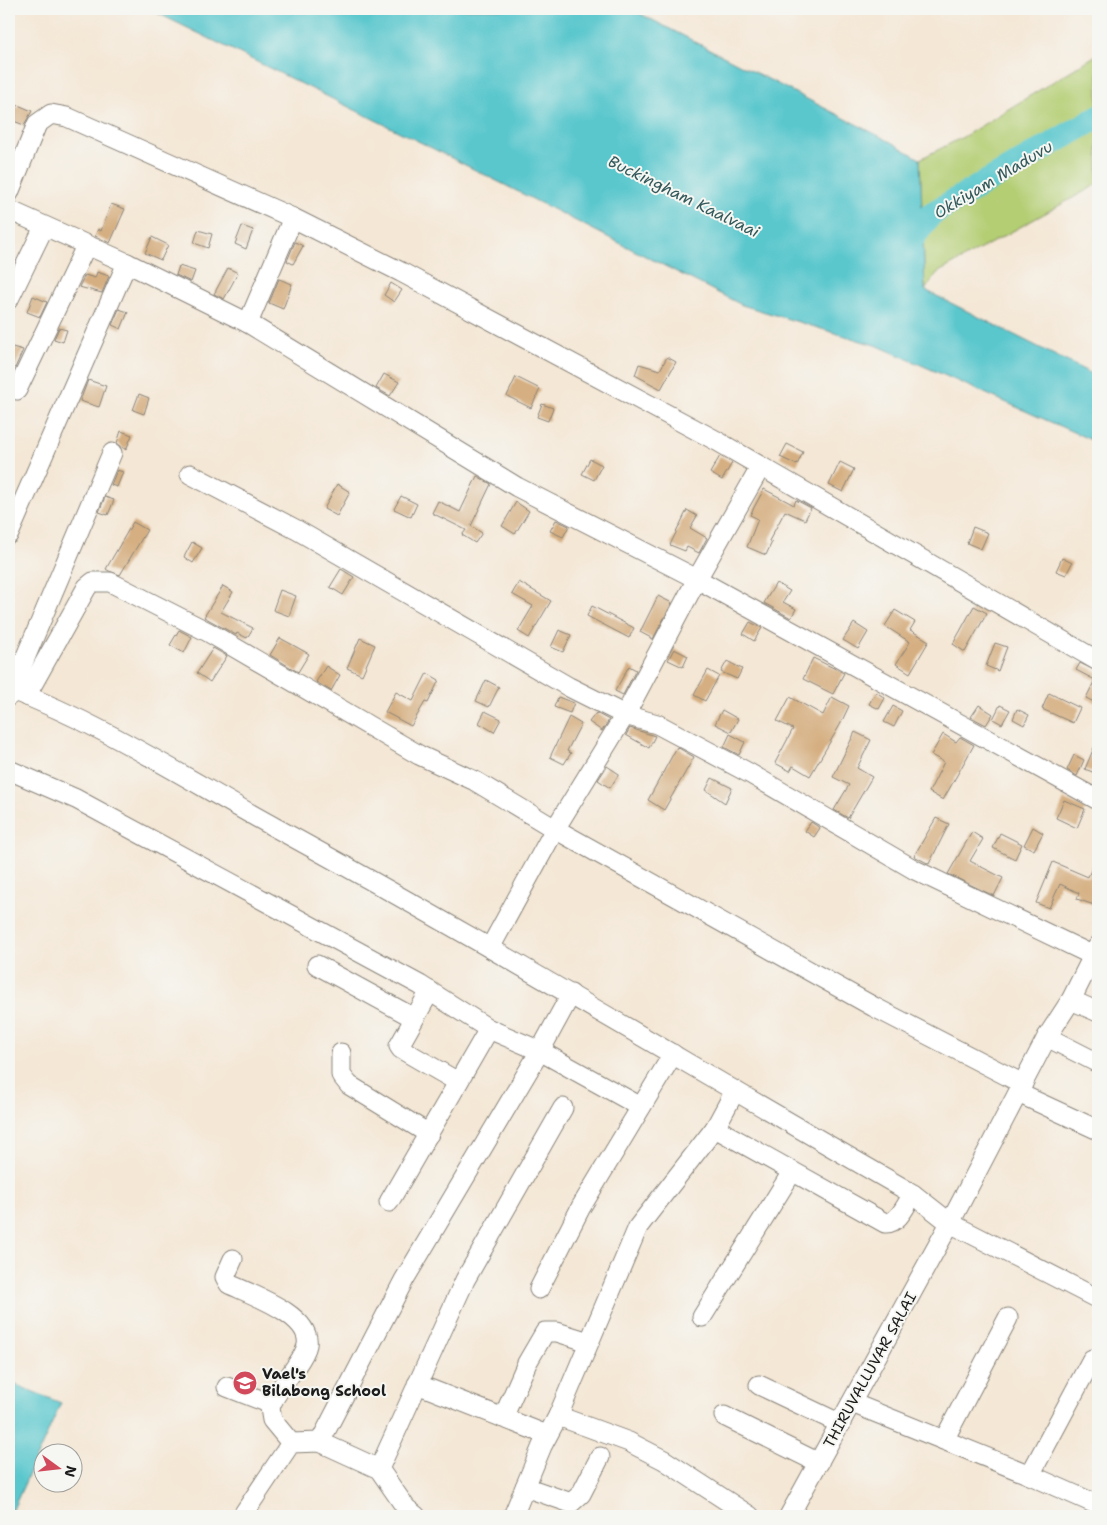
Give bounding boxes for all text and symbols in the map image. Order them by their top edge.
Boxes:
water label: Okkiyam Maduvu [930,136,1057,223]
water label: Buckingham Kaalvaai [605,151,763,242]
street label: THIRUVALLUVAR SALAI [819,1289,921,1451]
place label: Vael's Bilabong School [262,1364,386,1401]
school or university icon: Vael's Bilabong School [232,1370,258,1396]
north arrow [32,1442,82,1492]
text: N [60,1464,81,1479]

